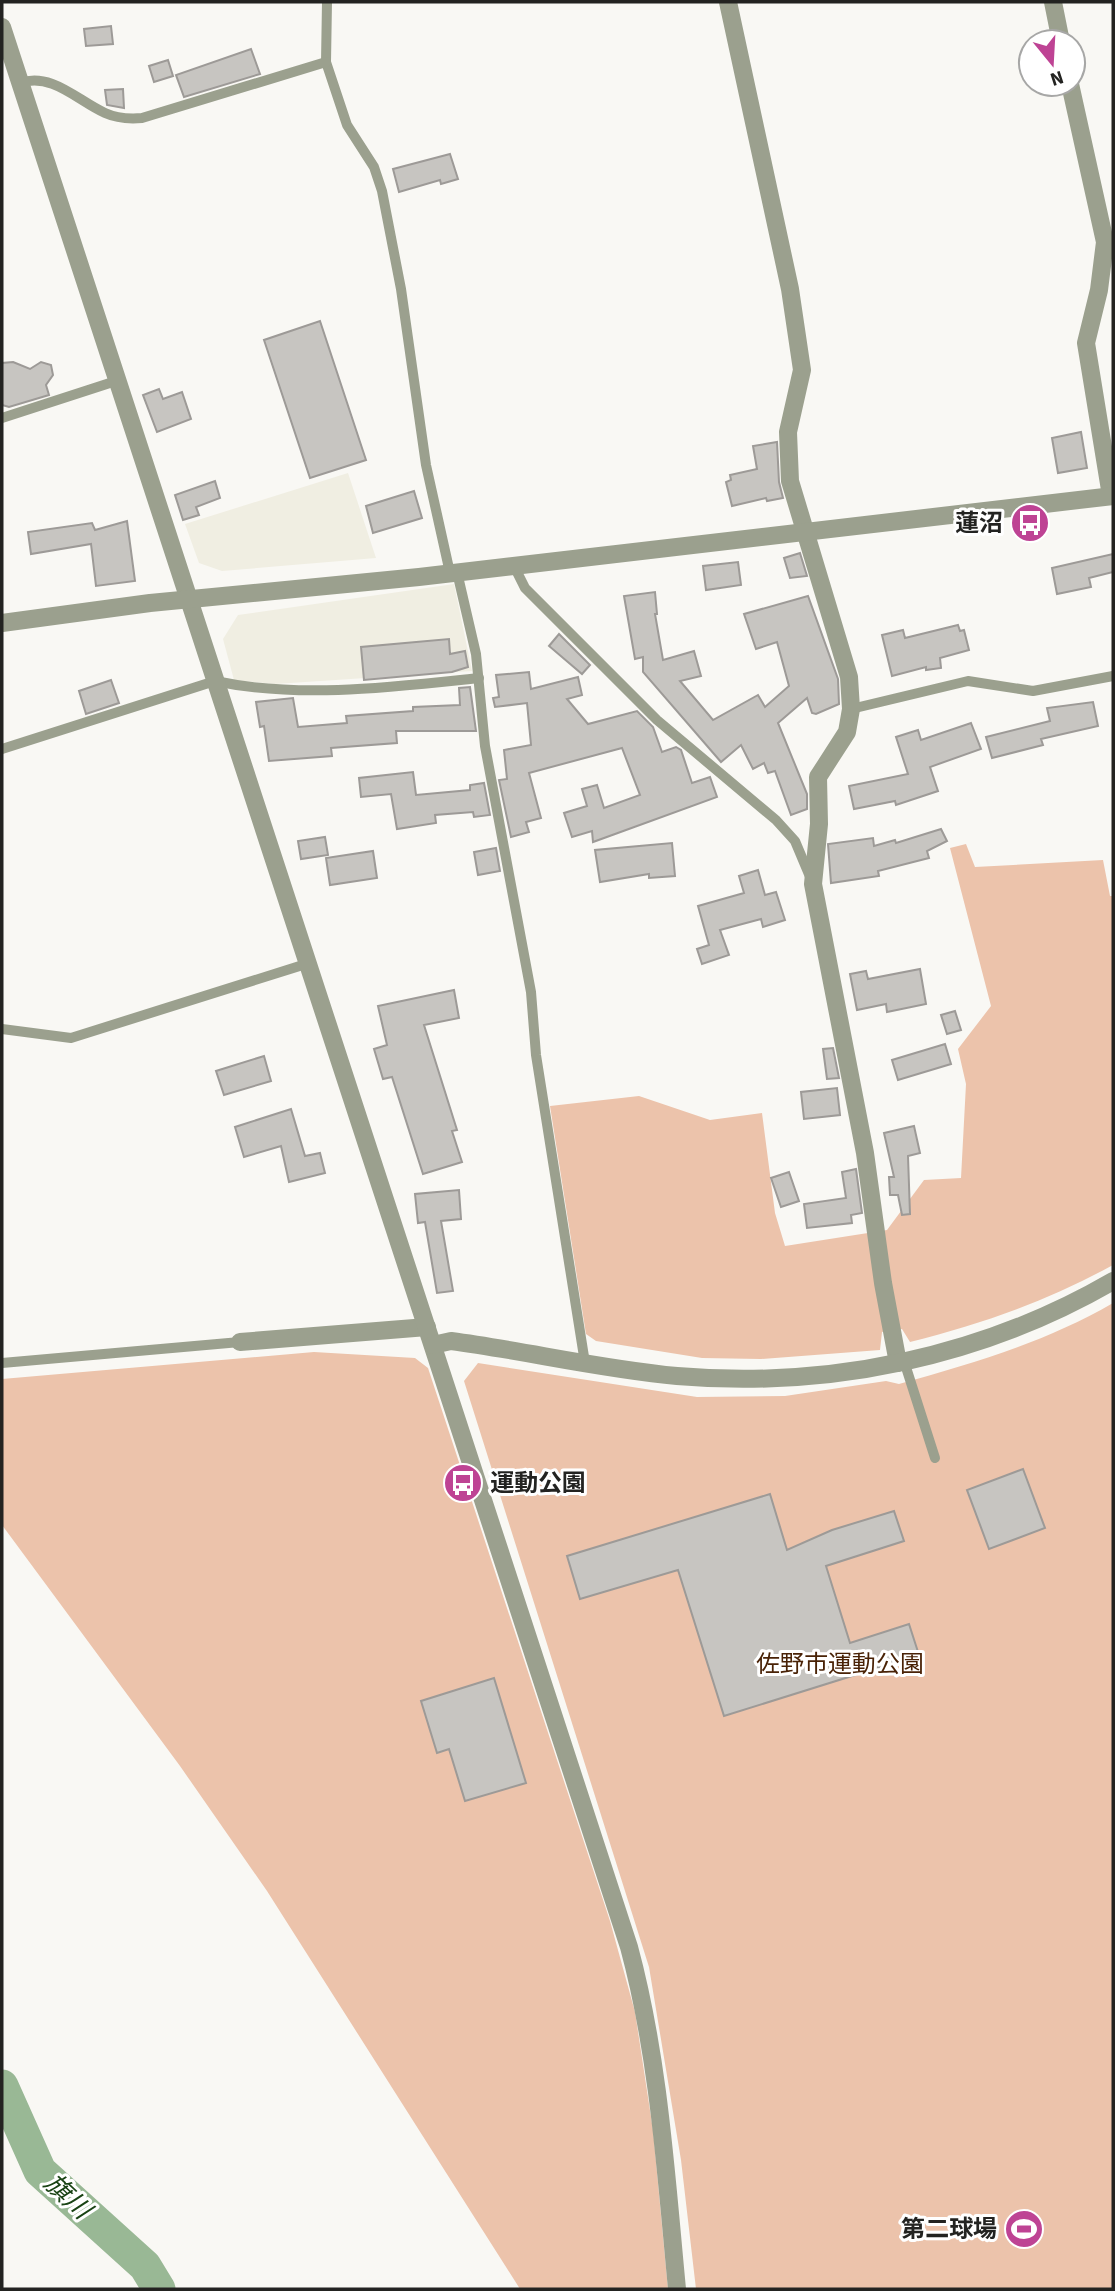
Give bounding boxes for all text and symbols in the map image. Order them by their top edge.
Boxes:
north arrow [1017,28,1087,98]
text: N [1047,63,1067,93]
bus stop icon: 蓮沼 [1009,502,1051,544]
place label: 蓮沼 [955,506,1003,541]
bus stop icon: 運動公園 [442,1462,484,1504]
place label: 運動公園 [490,1466,586,1501]
park label: 佐野市運動公園 [756,1647,924,1682]
water label: 旗川 [36,2165,101,2230]
sports icon: 第二球場 [1003,2208,1045,2250]
place label: 第二球場 [901,2212,997,2247]

